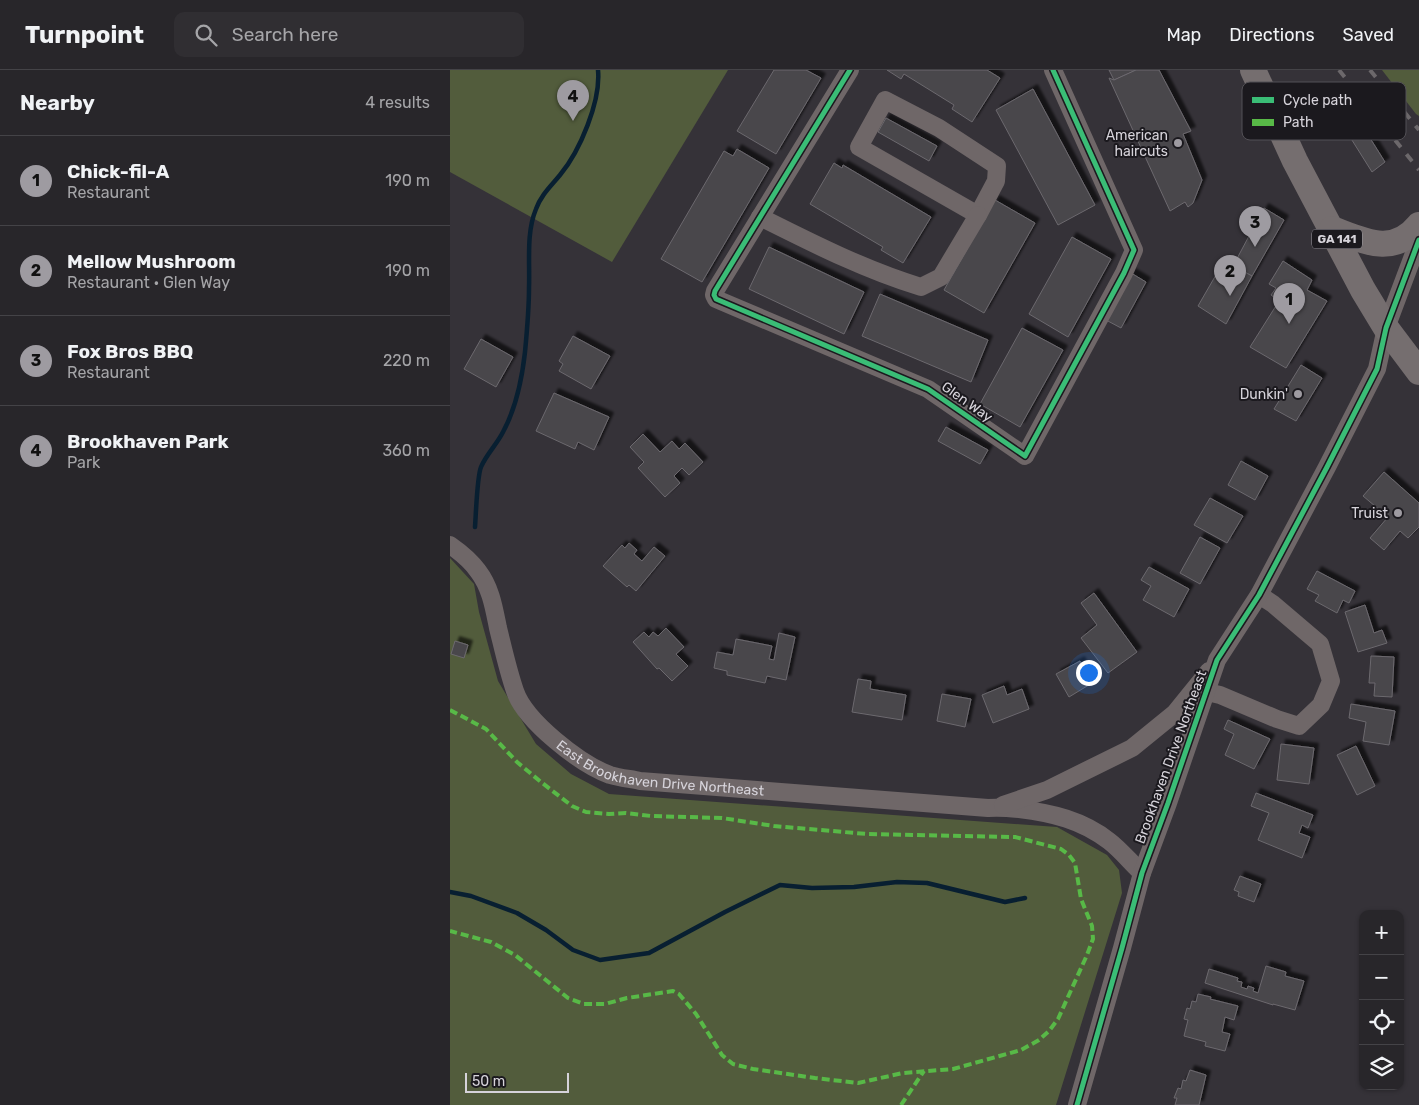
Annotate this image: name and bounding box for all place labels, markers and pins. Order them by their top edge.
pin: 4 [557,80,589,121]
place label: American haircuts [1106,127,1168,160]
marker: American haircuts [1172,137,1184,149]
pin: 3 [1239,206,1271,247]
pin: 2 [1214,255,1246,296]
pin: 1 [1273,283,1305,324]
place label: Dunkin' [1240,386,1288,403]
marker: Dunkin' [1292,388,1304,400]
place label: Truist [1351,505,1389,522]
marker: Truist [1392,507,1404,519]

